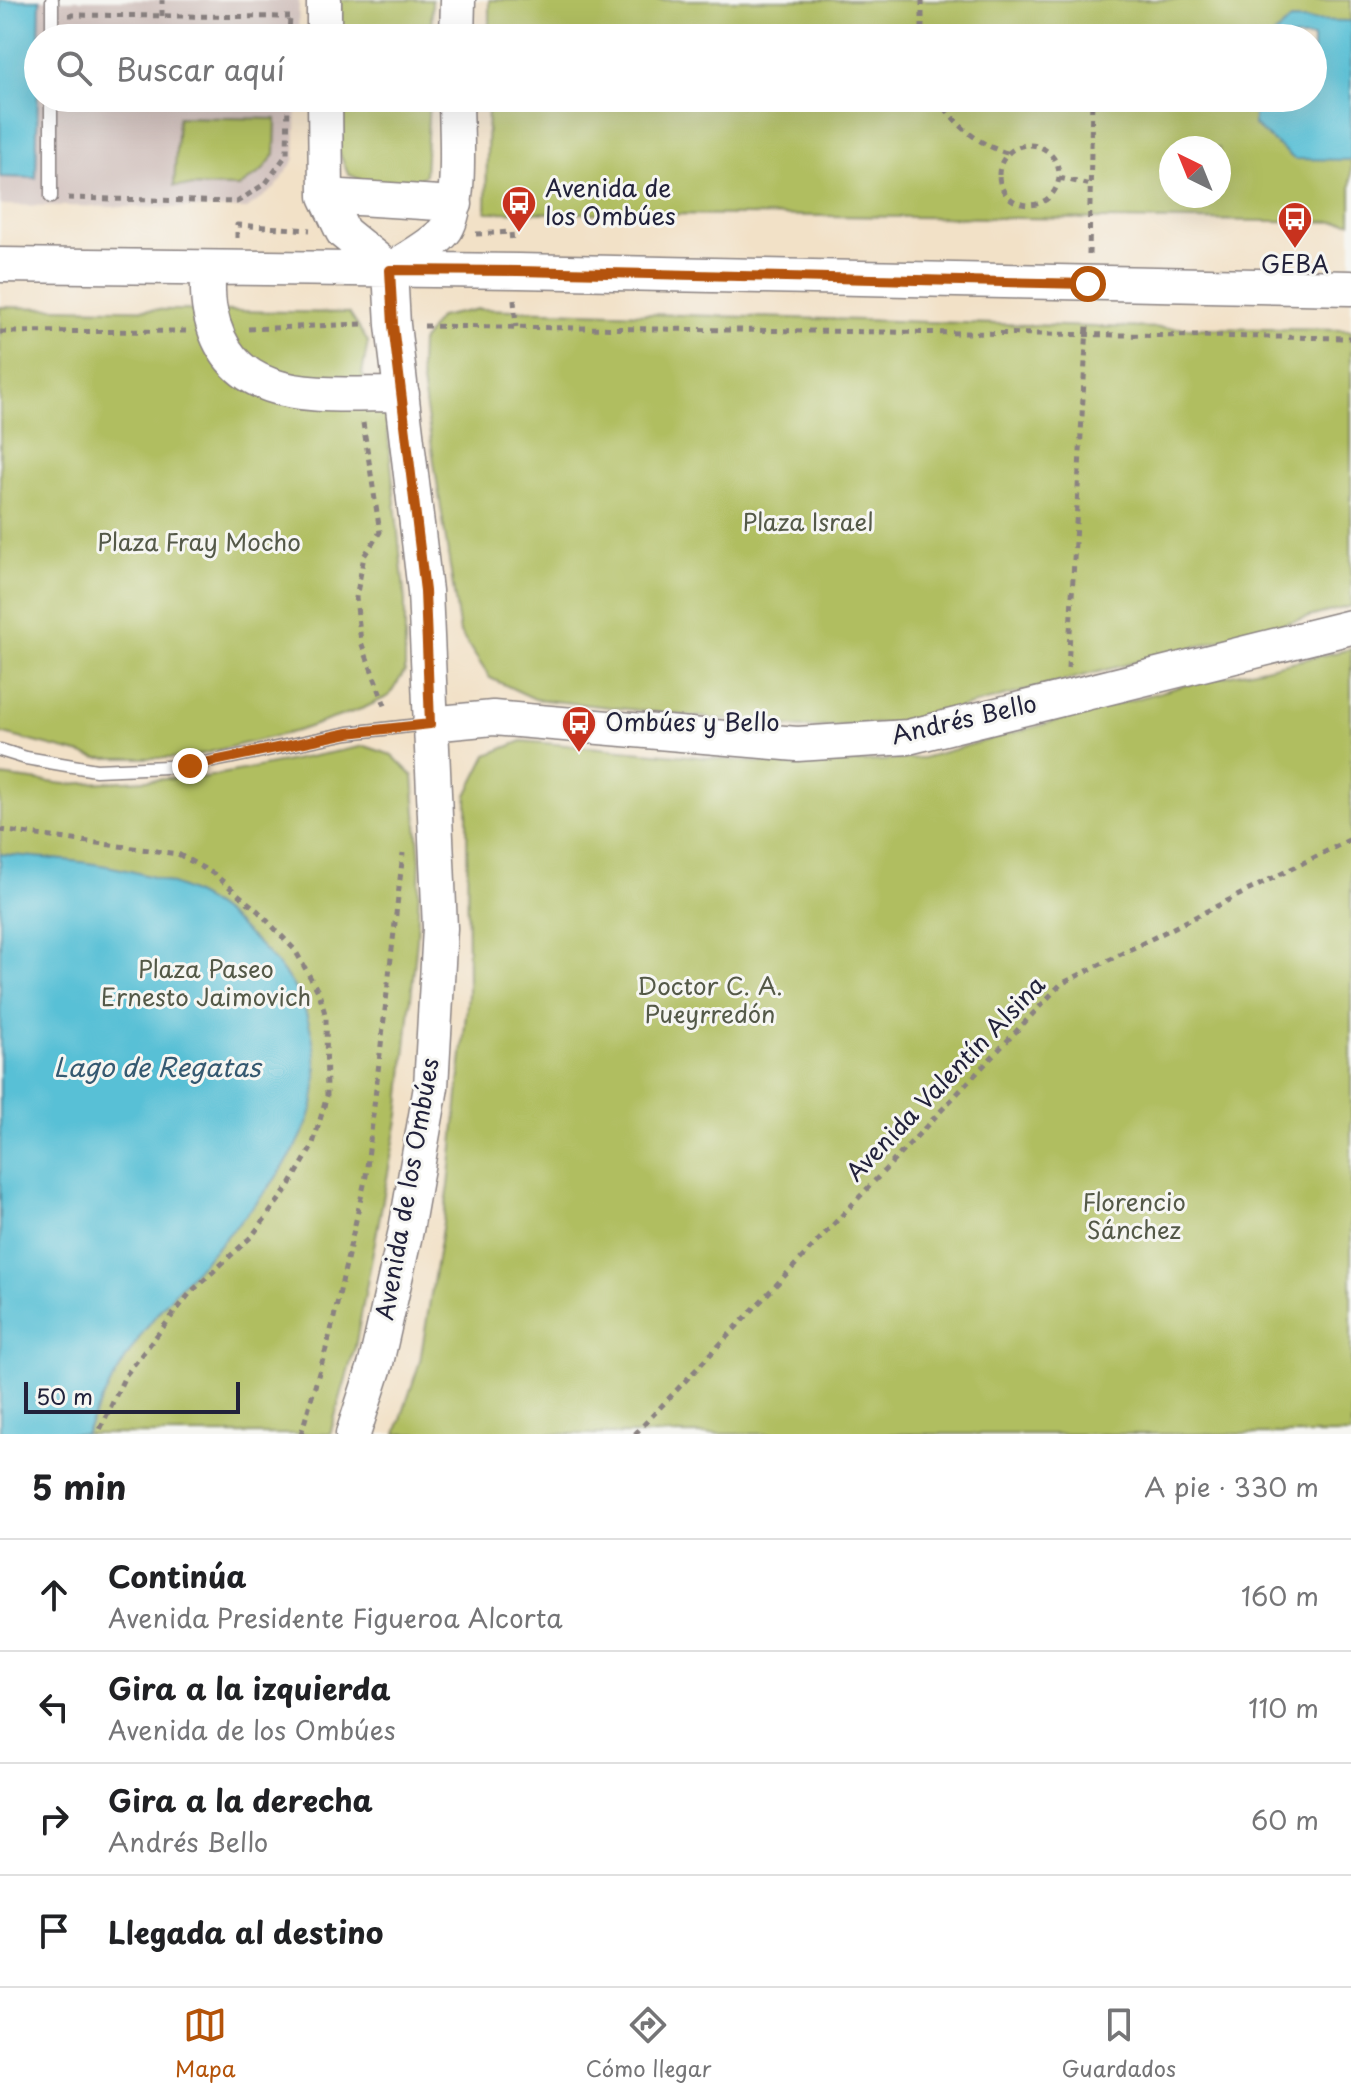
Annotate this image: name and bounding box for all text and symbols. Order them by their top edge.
search box [24,24,1327,112]
icon: search [52,46,96,90]
text: Buscar aquí [116,46,285,91]
north arrow [1159,136,1231,208]
place label: Avenida de los Ombúes [545,169,676,233]
bus stop icon: Avenida de los Ombúes [500,184,538,234]
bus stop icon: GEBA [1276,200,1314,250]
place label: GEBA [1261,245,1329,281]
route start [1070,266,1106,302]
park label: Plaza Israel [742,503,874,539]
park label: Plaza Fray Mocho [97,523,301,559]
street label: Andrés Bello [887,684,1040,752]
place label: Ombúes y Bello [605,703,780,739]
bus stop icon: Ombúes y Bello [560,704,598,754]
route end [172,748,208,784]
park label: Plaza Paseo Ernesto Jaimovich [101,950,311,1014]
park label: Doctor C. A. Pueyrredón [637,967,783,1031]
street label: Avenida Valentín Alsina [837,967,1053,1189]
water label: Lago de Regatas [54,1047,263,1086]
street label: Avenida de los Ombúes [365,1055,447,1323]
park label: Florencio Sánchez [1082,1183,1186,1247]
scale bar [24,1378,240,1414]
text: 50 m [36,1379,93,1412]
text: 5 min [32,1460,126,1512]
text: A pie · 330 m [1144,1467,1319,1506]
text: Continúa [108,1553,247,1598]
icon: ahead [32,1573,76,1617]
text: 160 m [1241,1576,1319,1615]
text: Avenida Presidente Figueroa Alcorta [108,1598,563,1637]
text: Gira a la izquierda [108,1665,391,1710]
icon: left [32,1685,76,1729]
text: 110 m [1248,1688,1319,1727]
text: Avenida de los Ombúes [108,1710,396,1749]
text: Gira a la derecha [108,1777,373,1822]
icon: right [32,1797,76,1841]
text: 60 m [1251,1800,1319,1839]
text: Andrés Bello [108,1822,268,1861]
icon: arrive [32,1909,76,1953]
text: Llegada al destino [108,1909,383,1954]
tab: Mapa [175,2003,236,2084]
tab: Cómo llegar [586,2003,711,2084]
tab: Guardados [1061,2003,1176,2084]

